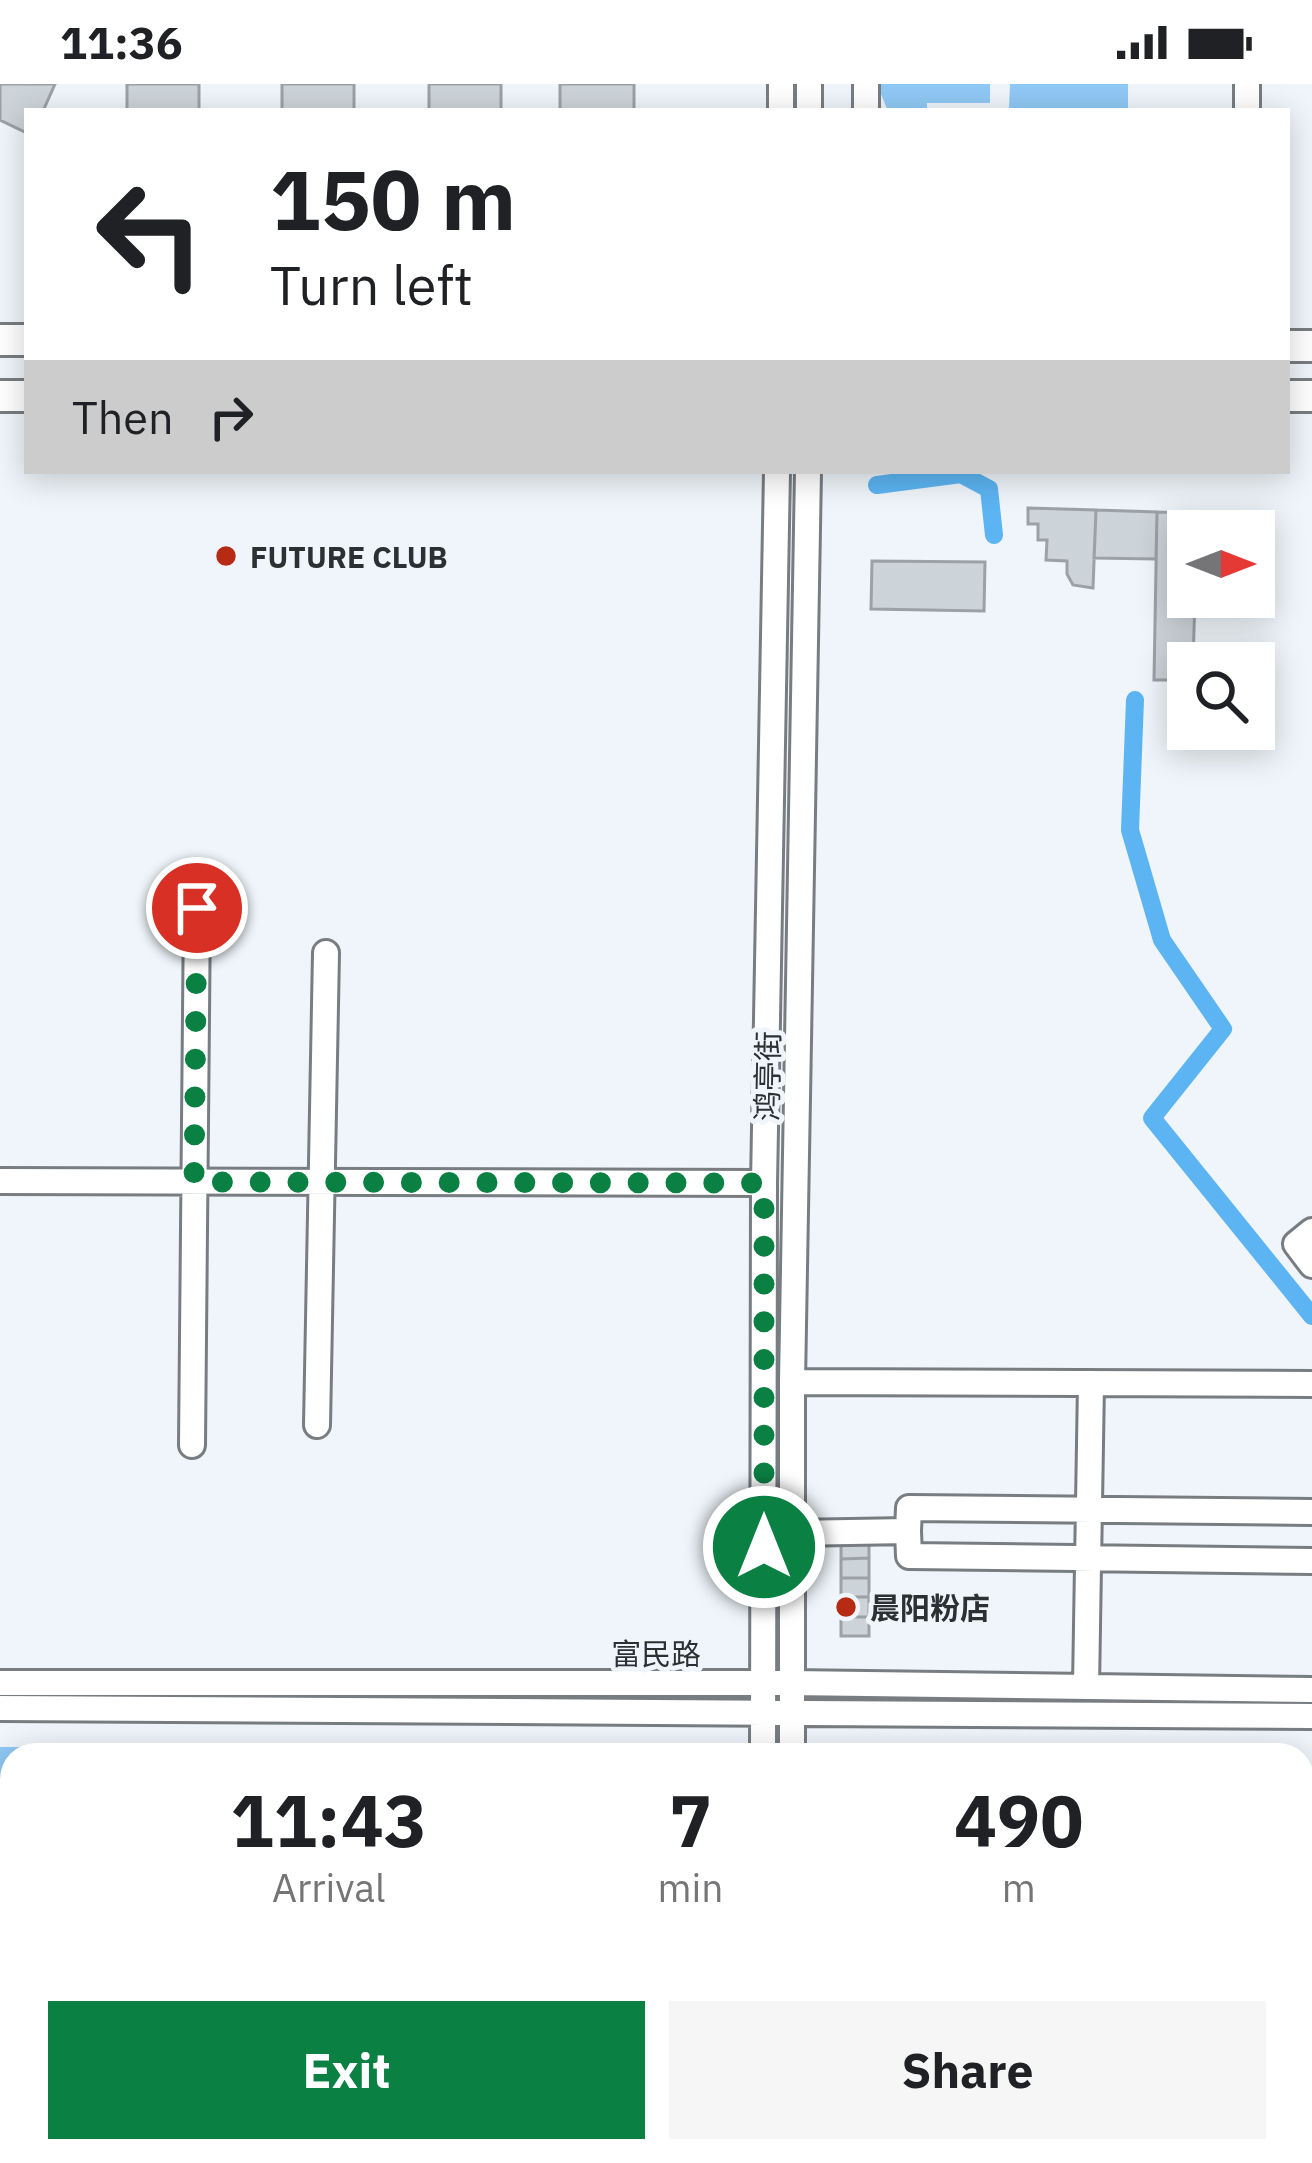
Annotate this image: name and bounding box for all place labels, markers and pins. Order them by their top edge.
place label: FUTURE CLUB [250,537,448,576]
marker: FUTURE CLUB [213,543,239,569]
pin [146,857,248,959]
place label: 晨阳粉店 [870,1588,990,1627]
marker: 晨阳粉店 [833,1594,859,1620]

